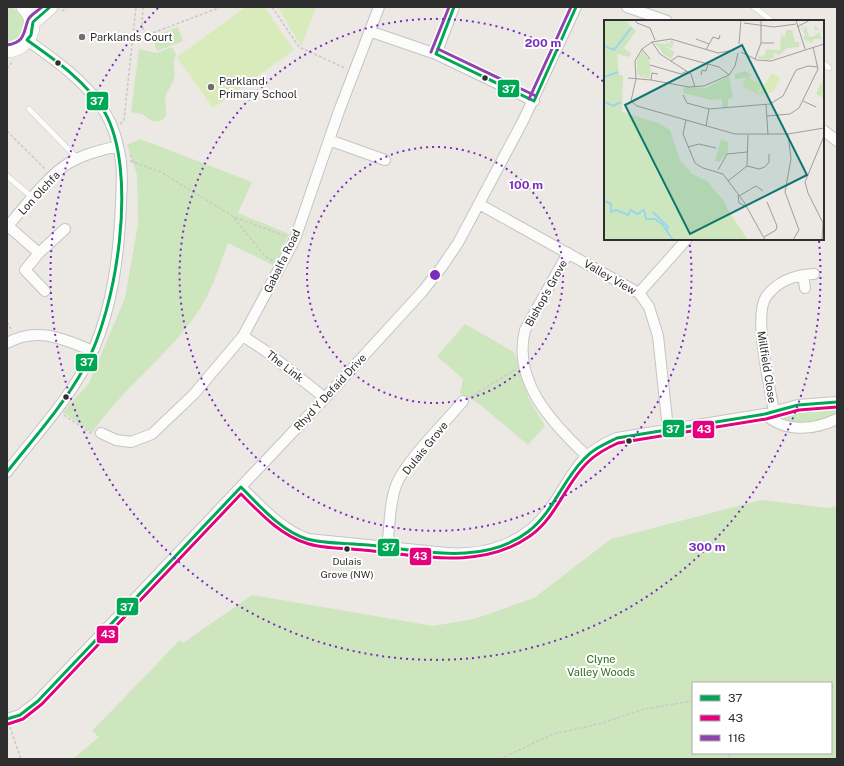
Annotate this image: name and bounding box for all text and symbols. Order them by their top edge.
inset map [604,20,824,240]
place label: Parklands Court [90,31,173,43]
marker: Parklands Court [77,32,87,42]
text: 200 m [525,36,561,50]
unlabelled marker [53,58,63,68]
unlabelled marker [480,73,490,83]
place label: Parkland Primary School [219,75,297,100]
line badge: 37 [497,79,520,98]
marker: Parkland Primary School [206,82,216,92]
text: 37 [502,83,516,95]
line badge: 37 [86,91,109,111]
text: 37 [90,95,104,107]
street label: Lon Olchfa [16,169,62,217]
text: 100 m [509,178,543,192]
street label: Gabalfa Road [261,227,303,295]
street label: Valley View [582,257,639,297]
street label: Bishop's Grove [523,258,569,328]
centre of rings [428,268,442,282]
street label: Millfield Close [755,330,779,404]
street label: The Link [264,348,306,384]
street label: Rhyd Y Defaid Drive [291,351,369,433]
line badge: 37 [75,353,98,372]
text: 37 [80,356,94,368]
unlabelled marker [61,392,71,402]
street label: Dulais Grove [400,419,450,477]
line badge: 37 [662,419,685,438]
line badge: 43 [692,420,715,439]
text: 37 [666,423,680,435]
text: 43 [697,423,711,435]
unlabelled marker [624,436,634,446]
line badge: 37 [377,538,400,557]
text: 300 m [689,540,726,554]
text: 37 [382,541,396,553]
marker: Dulais Grove (NW) [342,544,352,554]
line badge: 43 [409,547,432,566]
text: 43 [413,550,427,562]
place label: Dulais Grove (NW) [320,555,374,580]
line badge: 37 [116,597,139,616]
text: 37 [120,601,134,613]
line badge: 43 [96,625,119,644]
text: 43 [101,628,115,640]
park label: Clyne Valley Woods [567,653,636,678]
legend [692,682,832,754]
text: 37 [728,691,743,705]
text: 43 [728,711,743,725]
text: 116 [728,731,745,745]

